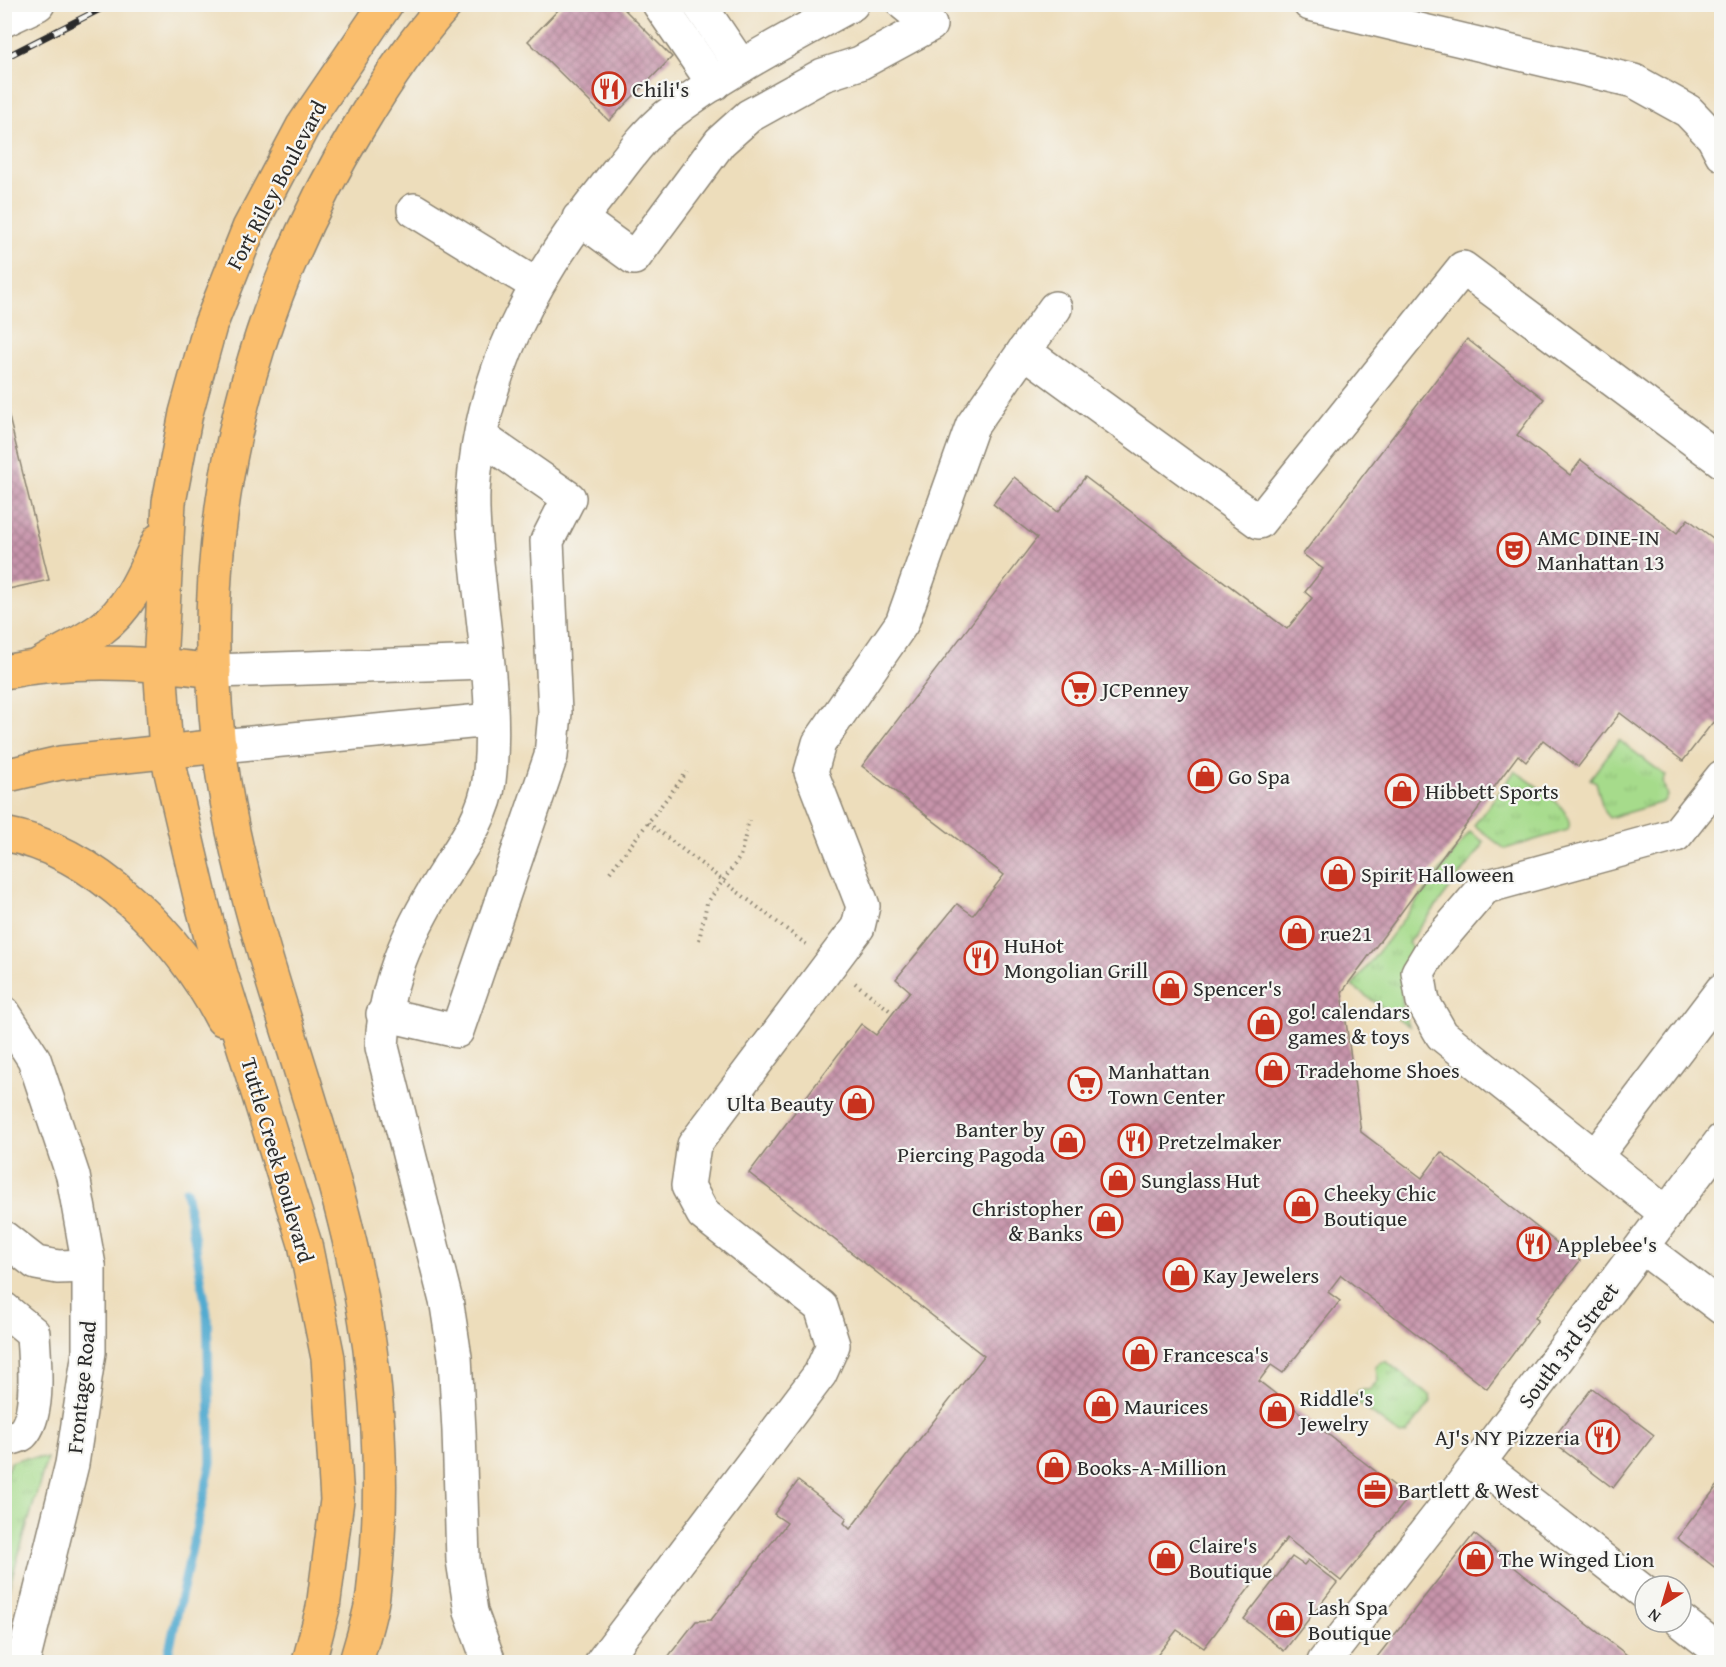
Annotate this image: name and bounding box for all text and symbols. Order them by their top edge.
restaurant icon: Chili's [591,71,627,107]
place label: Chili's [632,73,689,105]
street label: Fort Riley Boulevard [218,94,334,275]
place label: AMC DINE-IN Manhattan 13 [1537,521,1665,578]
theatre icon: AMC DINE-IN Manhattan 13 [1496,532,1532,568]
supermarket icon: JCPenney [1061,671,1097,707]
place label: JCPenney [1099,673,1189,705]
shop icon: Go Spa [1187,758,1223,794]
place label: Go Spa [1228,760,1291,792]
shop icon: Hibbett Sports [1384,773,1420,809]
place label: Hibbett Sports [1425,775,1559,807]
shop icon: Spirit Halloween [1320,856,1356,892]
place label: Spirit Halloween [1361,858,1515,890]
shop icon: rue21 [1279,915,1315,951]
place label: rue21 [1320,917,1372,949]
place label: HuHot Mongolian Grill [1004,929,1148,986]
restaurant icon: HuHot Mongolian Grill [963,940,999,976]
shop icon: Spencer's [1152,970,1188,1006]
place label: Spencer's [1193,972,1282,1004]
place label: go! calendars games & toys [1288,995,1410,1052]
shop icon: go! calendars games & toys [1247,1006,1283,1042]
shop icon: Tradehome Shoes [1255,1052,1291,1088]
street label: Tuttle Creek Boulevard [233,1054,323,1267]
place label: Tradehome Shoes [1296,1054,1460,1086]
place label: Manhattan Town Center [1108,1055,1225,1112]
supermarket icon: Manhattan Town Center [1067,1066,1103,1102]
shop icon: Ulta Beauty [839,1085,875,1121]
place label: Ulta Beauty [727,1087,834,1119]
place label: Banter by Piercing Pagoda [897,1113,1046,1170]
restaurant icon: Pretzelmaker [1117,1123,1153,1159]
shop icon: Banter by Piercing Pagoda [1050,1124,1086,1160]
place label: Pretzelmaker [1158,1125,1281,1157]
shop icon: Sunglass Hut [1100,1162,1136,1198]
place label: Sunglass Hut [1141,1164,1260,1196]
place label: Cheeky Chic Boutique [1324,1177,1436,1234]
shop icon: Cheeky Chic Boutique [1283,1188,1319,1224]
place label: Christopher & Banks [972,1192,1083,1249]
shop icon: Christopher & Banks [1088,1203,1124,1239]
restaurant icon: Applebee's [1516,1226,1552,1262]
place label: Applebee's [1557,1228,1657,1260]
shop icon: Kay Jewelers [1162,1257,1198,1293]
place label: Kay Jewelers [1203,1259,1319,1291]
street label: South 3rd Street [1510,1275,1626,1415]
street label: Frontage Road [58,1319,104,1455]
shop icon: Francesca's [1122,1336,1158,1372]
place label: Francesca's [1163,1338,1269,1370]
place label: Riddle's Jewelry [1297,1382,1373,1439]
shop icon: Maurices [1083,1388,1119,1424]
place label: Maurices [1124,1390,1208,1422]
shop icon: Riddle's Jewelry [1259,1393,1295,1429]
restaurant icon: AJ's NY Pizzeria [1585,1419,1621,1455]
place label: AJ's NY Pizzeria [1435,1421,1581,1453]
shop icon: Books-A-Million [1036,1449,1072,1485]
place label: Books-A-Million [1077,1451,1227,1483]
office icon: Bartlett & West [1357,1472,1393,1508]
place label: Bartlett & West [1398,1474,1539,1506]
place label: Claire's Boutique [1189,1529,1272,1586]
shop icon: Claire's Boutique [1148,1540,1184,1576]
shop icon: The Winged Lion [1458,1541,1494,1577]
place label: The Winged Lion [1499,1543,1655,1575]
north arrow [1633,1574,1693,1634]
place label: Lash Spa Boutique [1308,1591,1391,1648]
shop icon: Lash Spa Boutique [1267,1602,1303,1638]
text: N [1642,1603,1665,1629]

